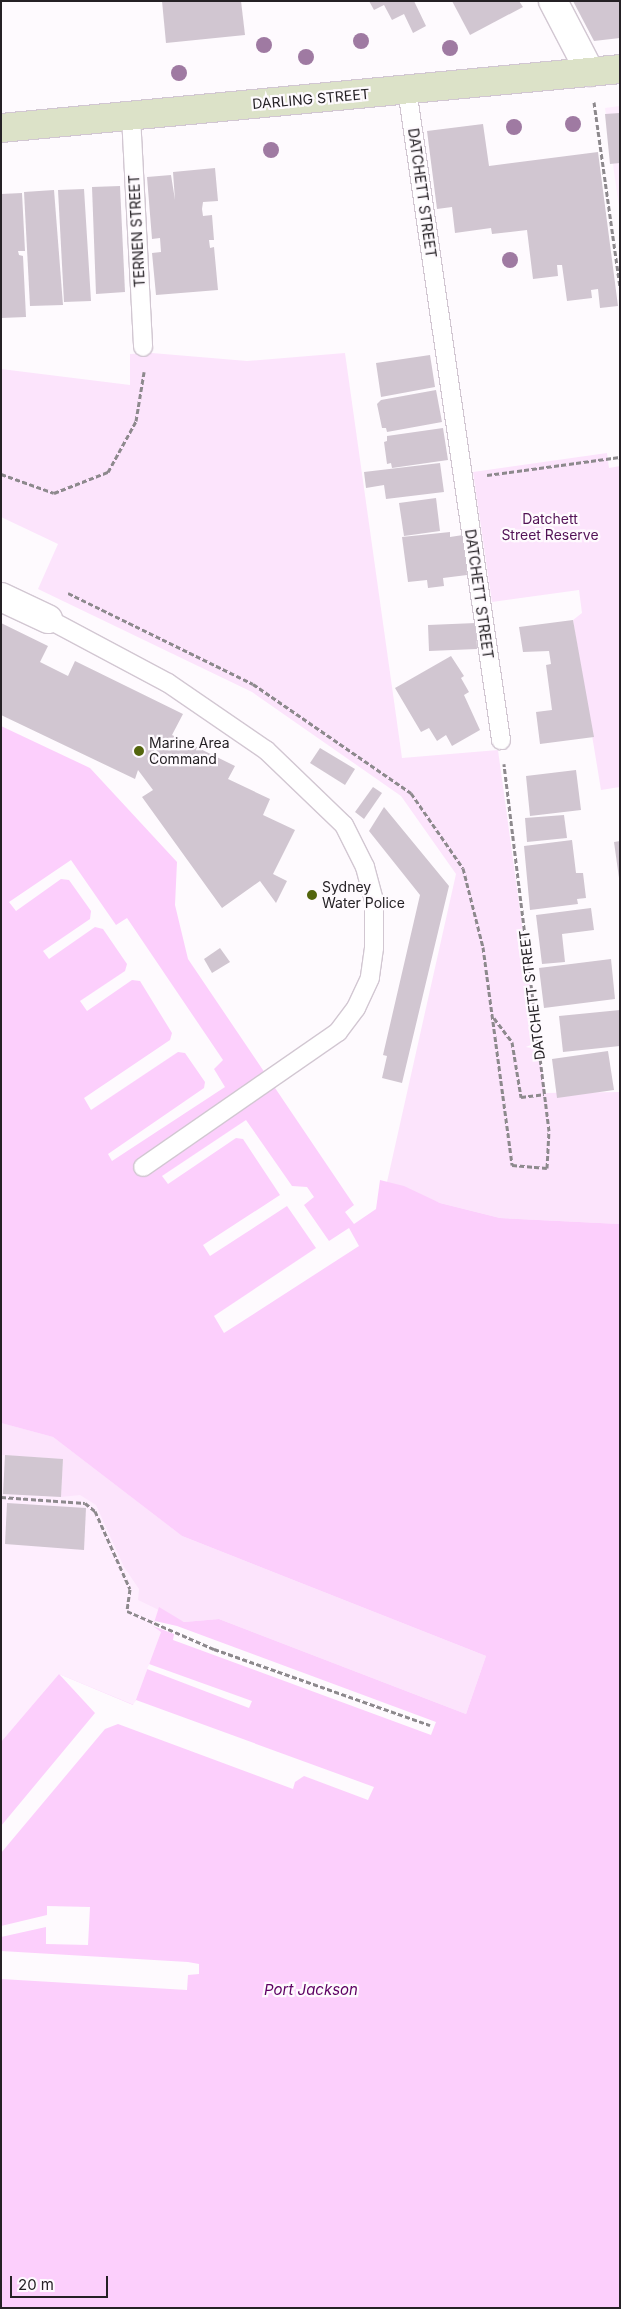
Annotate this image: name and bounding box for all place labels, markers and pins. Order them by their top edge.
place label: Marine Area Command [149,735,230,768]
marker: Marine Area Command [133,745,145,757]
place label: Sydney Water Police [322,879,405,912]
marker: Sydney Water Police [306,889,318,901]

